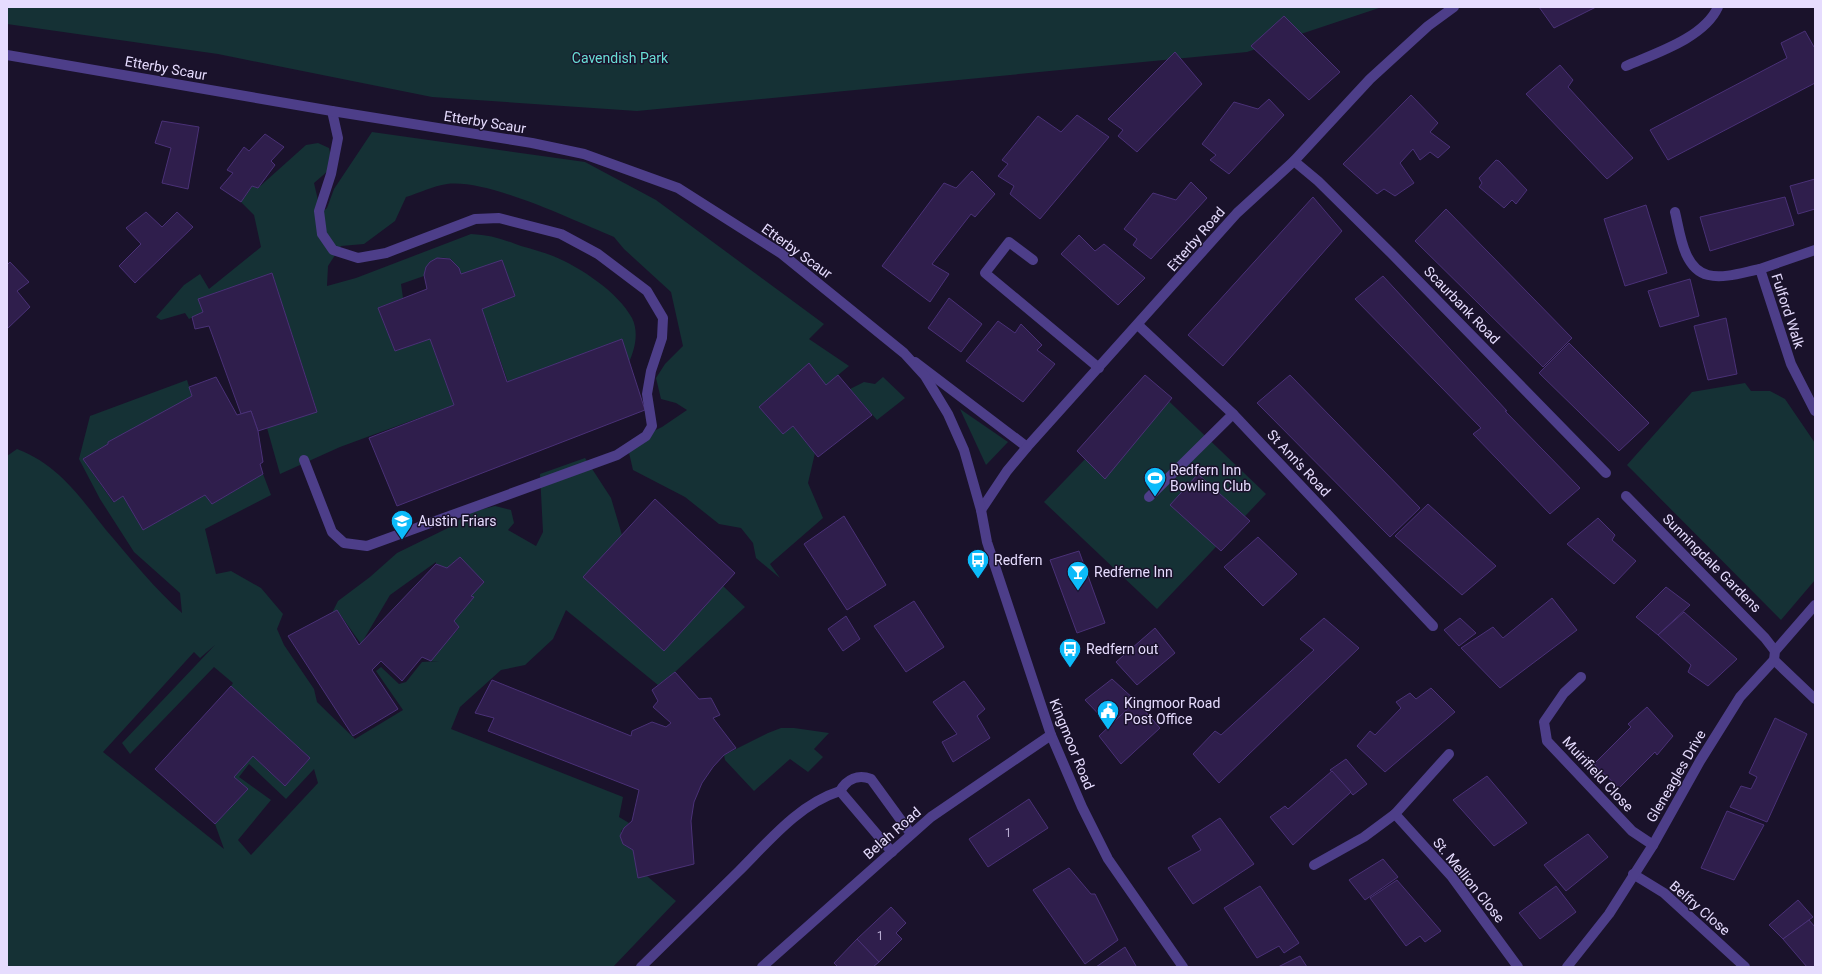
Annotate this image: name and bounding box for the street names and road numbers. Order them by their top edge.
street label: Etterby Scaur [124,53,208,83]
street label: Etterby Scaur [443,108,527,136]
street label: Etterby Road [1164,204,1228,274]
street label: Etterby Scaur [759,220,835,282]
street label: Scaurbank Road [1421,263,1503,347]
street label: Fulford Walk [1768,272,1808,351]
street label: St Ann's Road [1264,426,1334,500]
street label: Sunningdale Gardens [1660,511,1764,615]
street label: Kingmoor Road [1047,696,1097,792]
street label: Gleneagles Drive [1643,727,1709,825]
street label: Muirifield Close [1559,733,1637,815]
street label: Belah Road [860,804,924,862]
street label: St. Mellion Close [1430,834,1508,926]
street label: Belfry Close [1667,878,1733,938]

